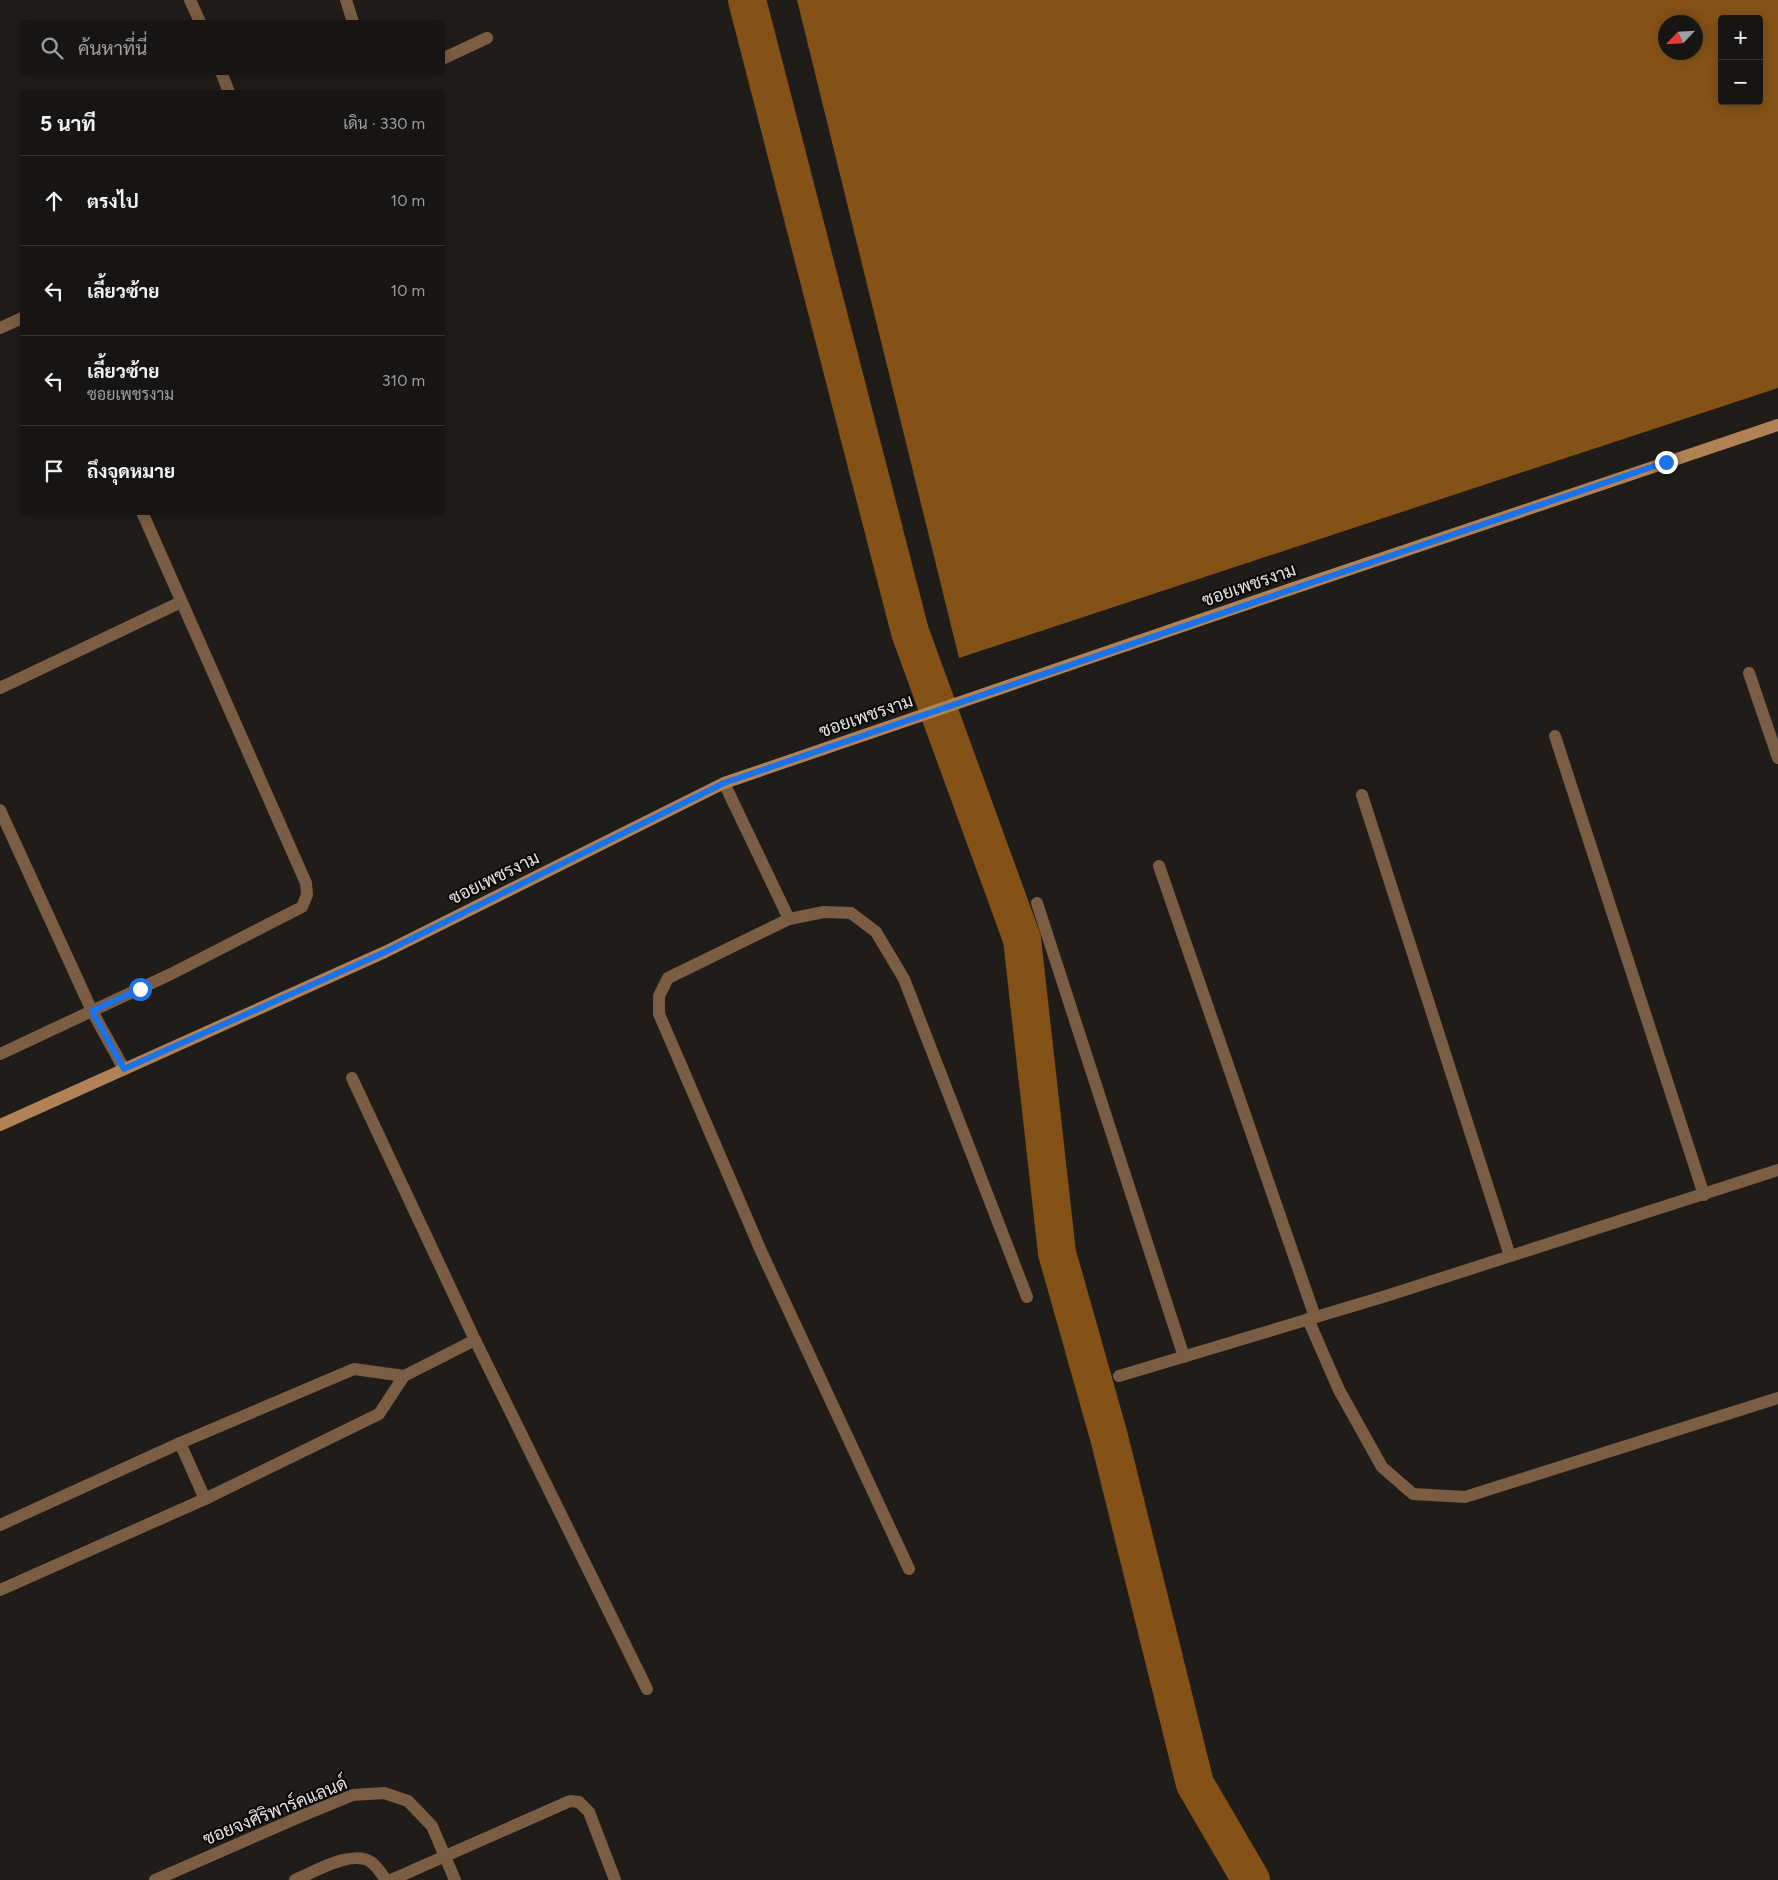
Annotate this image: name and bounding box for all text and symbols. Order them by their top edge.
north arrow [1658,15,1703,60]
map controls [1718,15,1763,105]
button: + [1718,15,1763,60]
search box [20,20,445,75]
icon: search [38,34,66,62]
text: ค้นหาที่นี่ [78,37,147,60]
button: − [1718,60,1763,105]
text: 5 นาที [40,111,96,136]
text: เดิน · 330 m [343,114,425,133]
icon: ahead [40,187,68,215]
text: ตรงไป [87,190,139,213]
text: 10 m [391,191,425,210]
icon: left [40,277,68,305]
text: เลี้ยวซ้าย [87,280,159,303]
text: 10 m [391,281,425,300]
text: เลี้ยวซ้าย [87,360,159,383]
icon: left [40,367,68,395]
text: 310 m [382,371,425,390]
text: ซอยเพชรงาม [87,385,174,404]
route end [1655,451,1678,474]
icon: arrive [40,457,68,485]
text: ถึงจุดหมาย [87,460,175,483]
street label: ซอยเพชรงาม [1199,559,1299,611]
street label: ซอยเพชรงาม [816,690,916,742]
street label: ซอยเพชรงาม [445,847,543,909]
route start [129,978,152,1001]
street label: ซอยจงศิริพาร์คแลนด์ [199,1770,350,1850]

